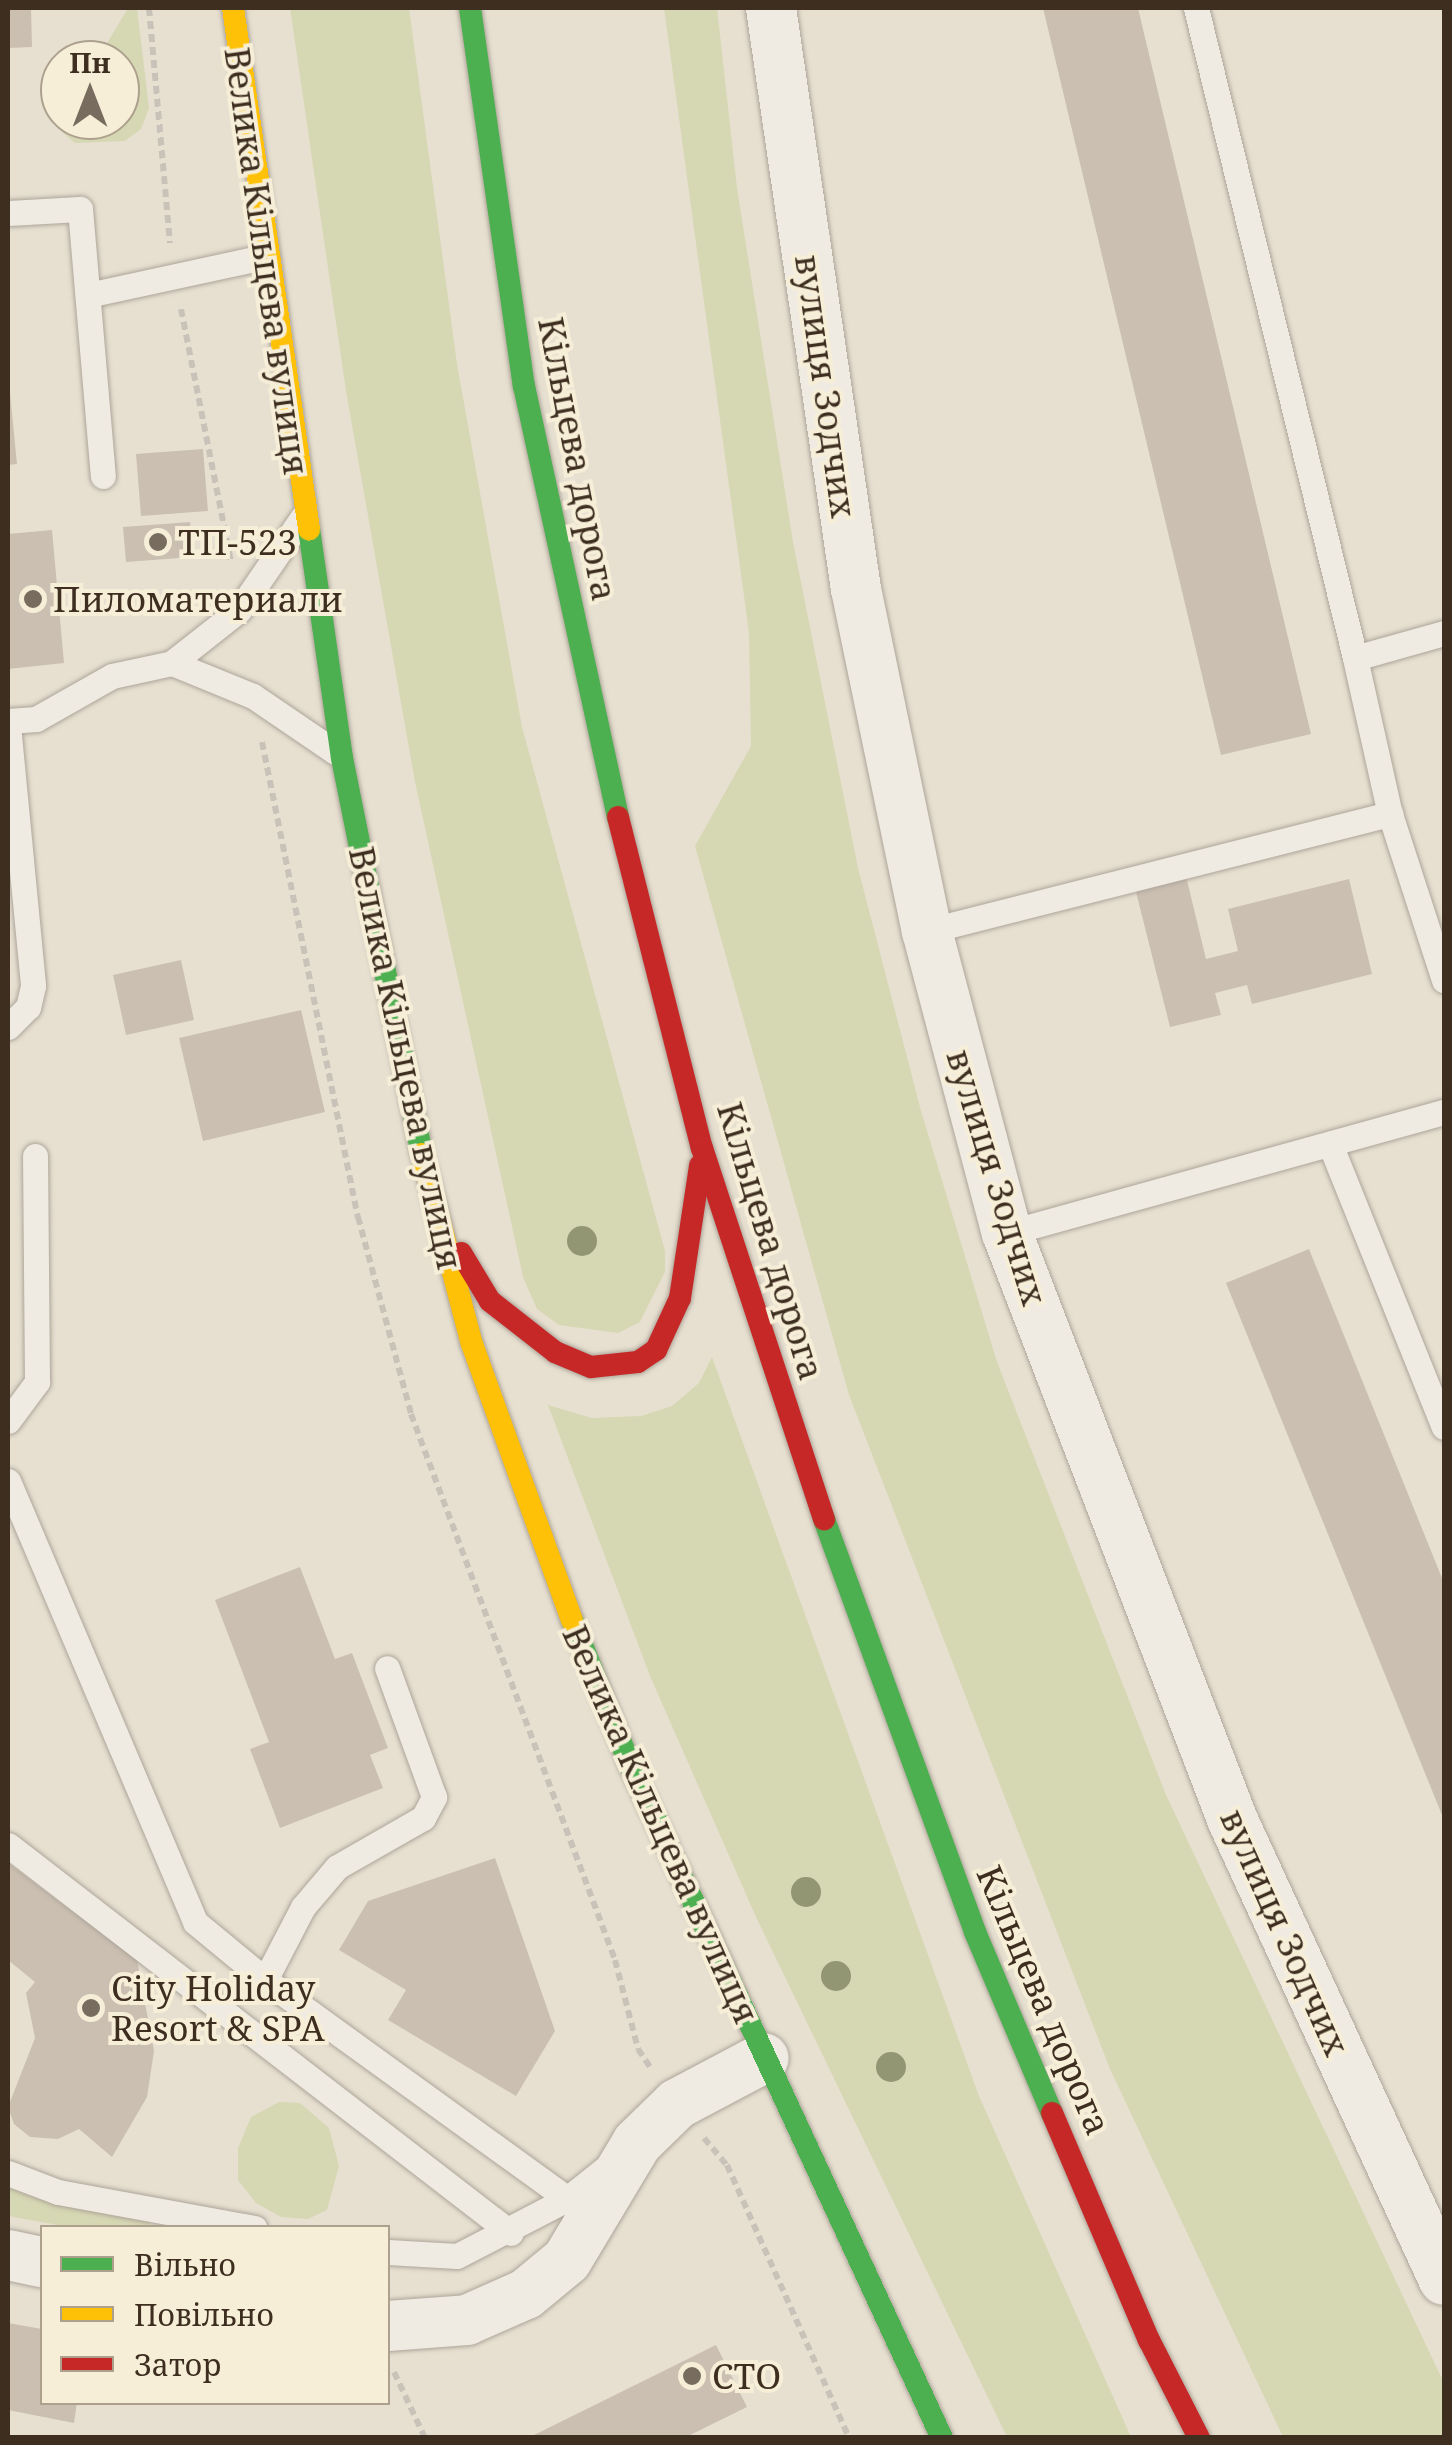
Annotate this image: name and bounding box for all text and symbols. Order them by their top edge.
north arrow [40,40,140,140]
text: Пн [69,43,111,81]
street label: Велика Кільцева вулиця [216,45,318,477]
street label: вулиця Зодчих [787,252,865,520]
street label: Кільцева дорога [530,314,626,604]
place label: ТП-523 [178,521,297,563]
marker: ТП-523 [147,531,169,553]
place label: Пиломатериали [53,578,343,620]
marker: Пиломатериали [22,588,44,610]
street label: Велика Кільцева вулиця [341,843,471,1273]
street label: вулиця Зодчих [938,1044,1056,1310]
street label: Кільцева дорога [709,1097,833,1385]
street label: Велика Кільцева вулиця [554,1619,768,2029]
street label: вулиця Зодчих [1212,1802,1358,2062]
street label: Кільцева дорога [968,1859,1120,2141]
place label: City Holiday Resort & SPA [111,1967,325,2049]
marker: City Holiday Resort & SPA [80,1997,102,2019]
legend [40,2225,390,2405]
text: Вільно [134,2244,236,2285]
text: Повільно [134,2294,274,2335]
text: Затор [134,2344,221,2385]
place label: СТО [712,2355,781,2397]
marker: СТО [681,2365,703,2387]

